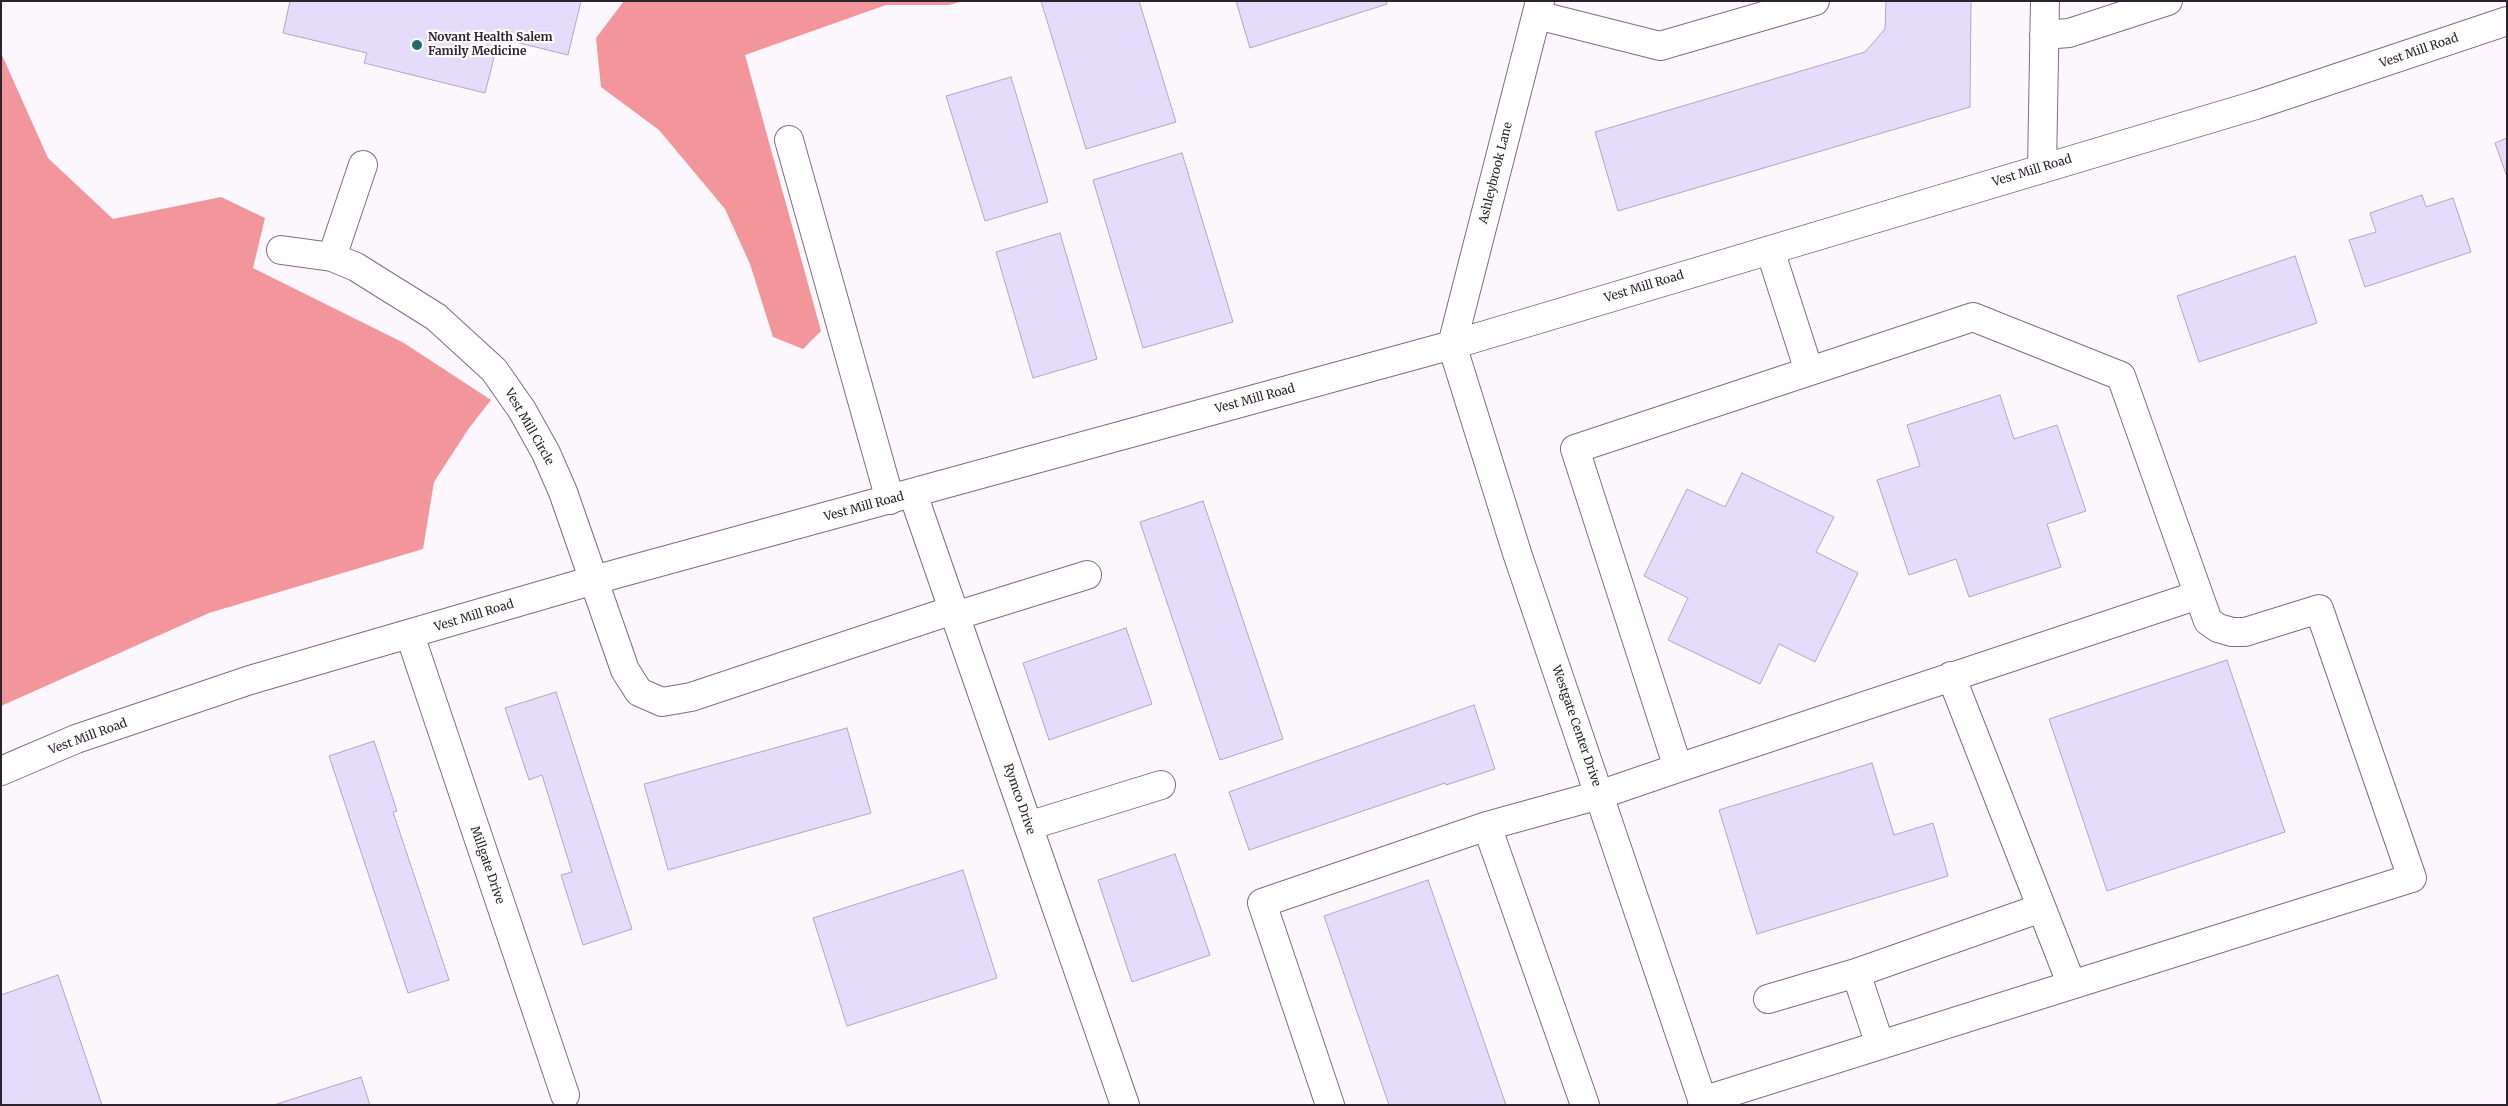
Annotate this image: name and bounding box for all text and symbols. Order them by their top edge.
place label: Novant Health Salem Family Medicine [428,31,553,59]
street label: Vest Mill Road [2378,31,2460,71]
marker: Novant Health Salem Family Medicine [410,38,424,52]
street label: Ashleybrook Lane [1476,121,1516,225]
street label: Vest Mill Road [1991,152,2073,190]
street label: Vest Mill Road [1603,268,1685,306]
street label: Vest Mill Road [1213,381,1297,417]
street label: Vest Mill Circle [501,386,557,468]
street label: Vest Mill Road [822,489,906,525]
street label: Vest Mill Road [433,597,515,635]
street label: Westgate Center Drive [1549,664,1603,788]
street label: Vest Mill Road [47,716,129,758]
street label: Rymco Drive [1000,762,1038,836]
street label: Millgate Drive [467,824,507,906]

